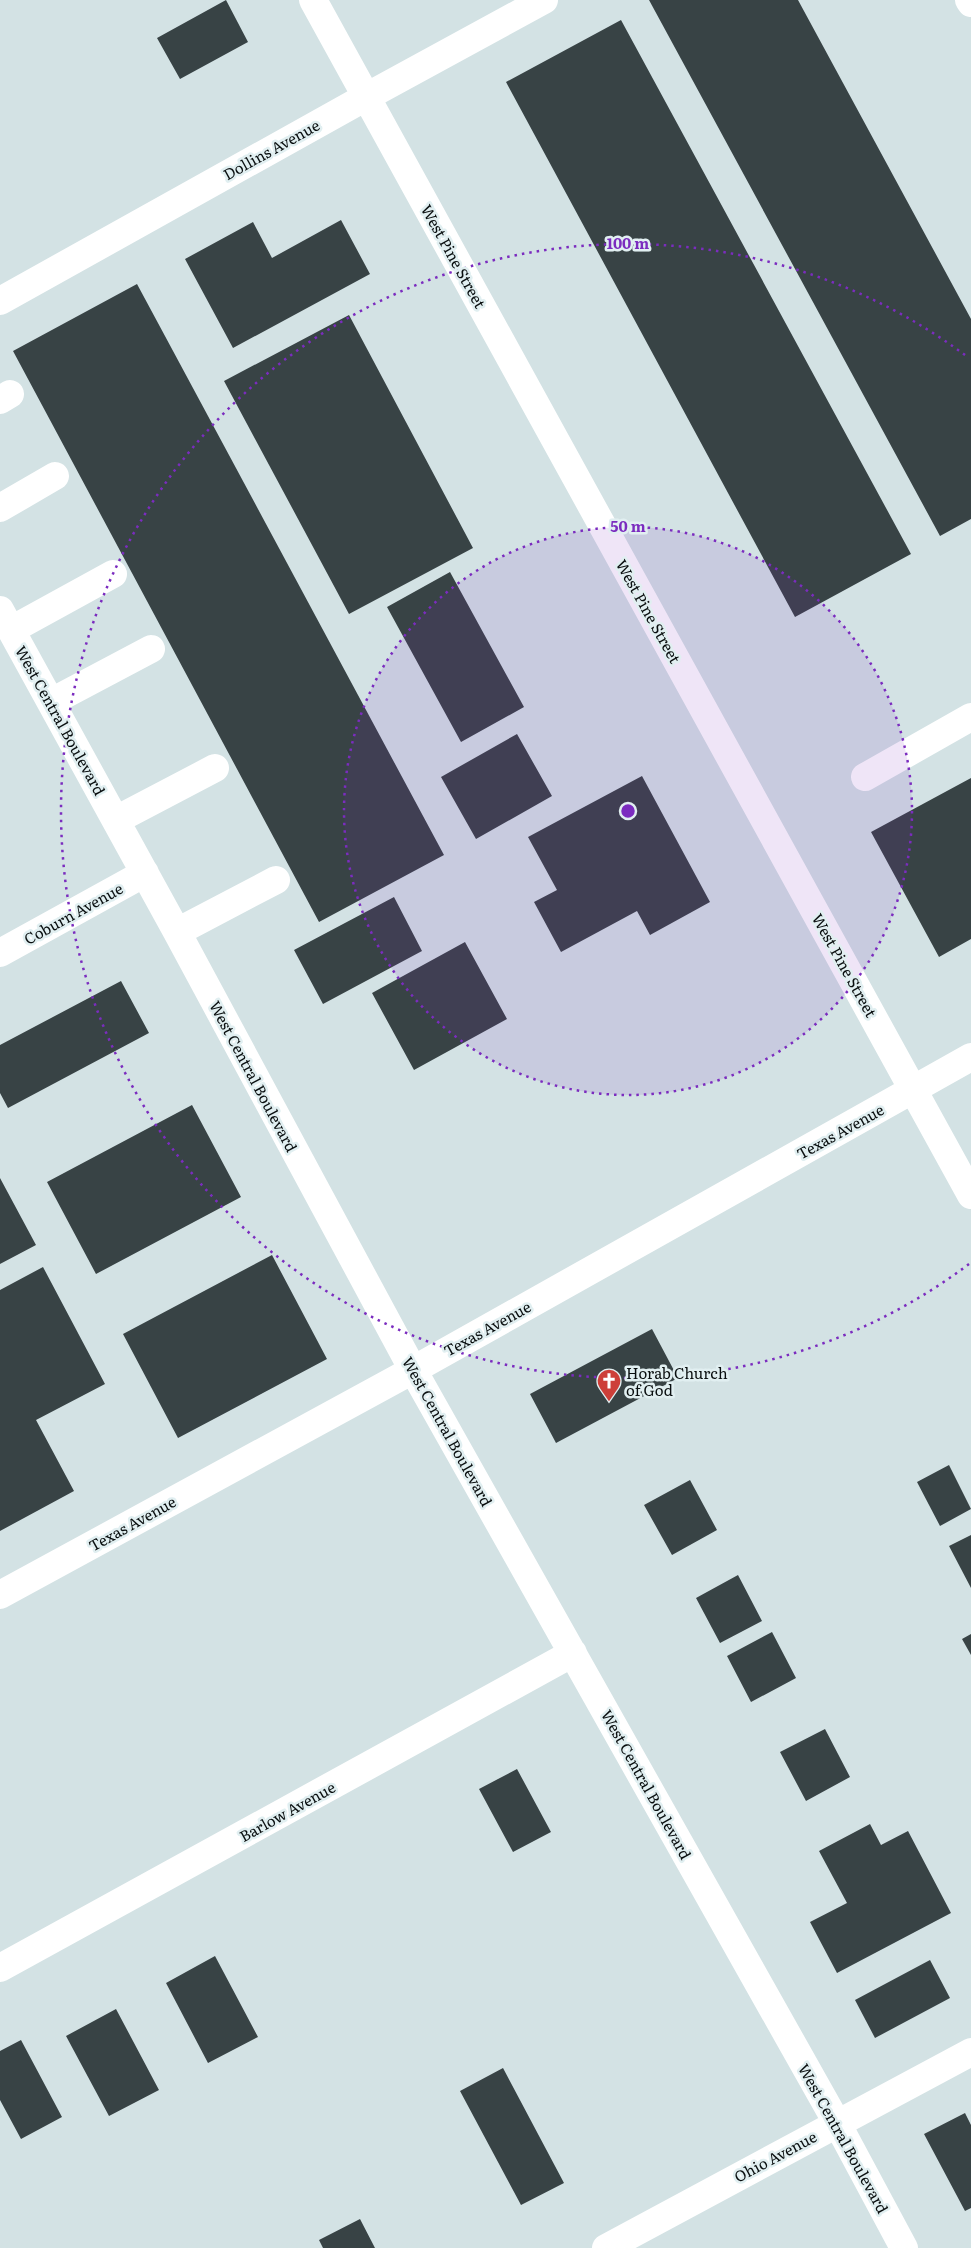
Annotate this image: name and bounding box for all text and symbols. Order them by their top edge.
street label: Dollins Avenue [218,113,324,185]
street label: West Pine Street [416,200,492,312]
text: 100 m [607,231,649,254]
text: 50 m [610,514,646,537]
street label: West Pine Street [611,555,687,667]
street label: West Central Boulevard [10,641,112,799]
centre of rings [619,802,637,820]
street label: Coburn Avenue [19,876,127,950]
street label: West Pine Street [807,909,883,1021]
street label: West Central Boulevard [204,996,304,1156]
street label: Texas Avenue [792,1097,888,1164]
street label: Texas Avenue [439,1294,535,1361]
street label: West Central Boulevard [397,1352,499,1510]
place label: Horab Church of God [626,1361,728,1401]
church icon: Horab Church of God [596,1368,622,1402]
street label: Texas Avenue [84,1489,180,1556]
street label: West Central Boulevard [596,1705,698,1863]
street label: Barlow Avenue [235,1775,339,1847]
street label: West Central Boulevard [793,2059,895,2217]
street label: Ohio Avenue [730,2124,821,2187]

